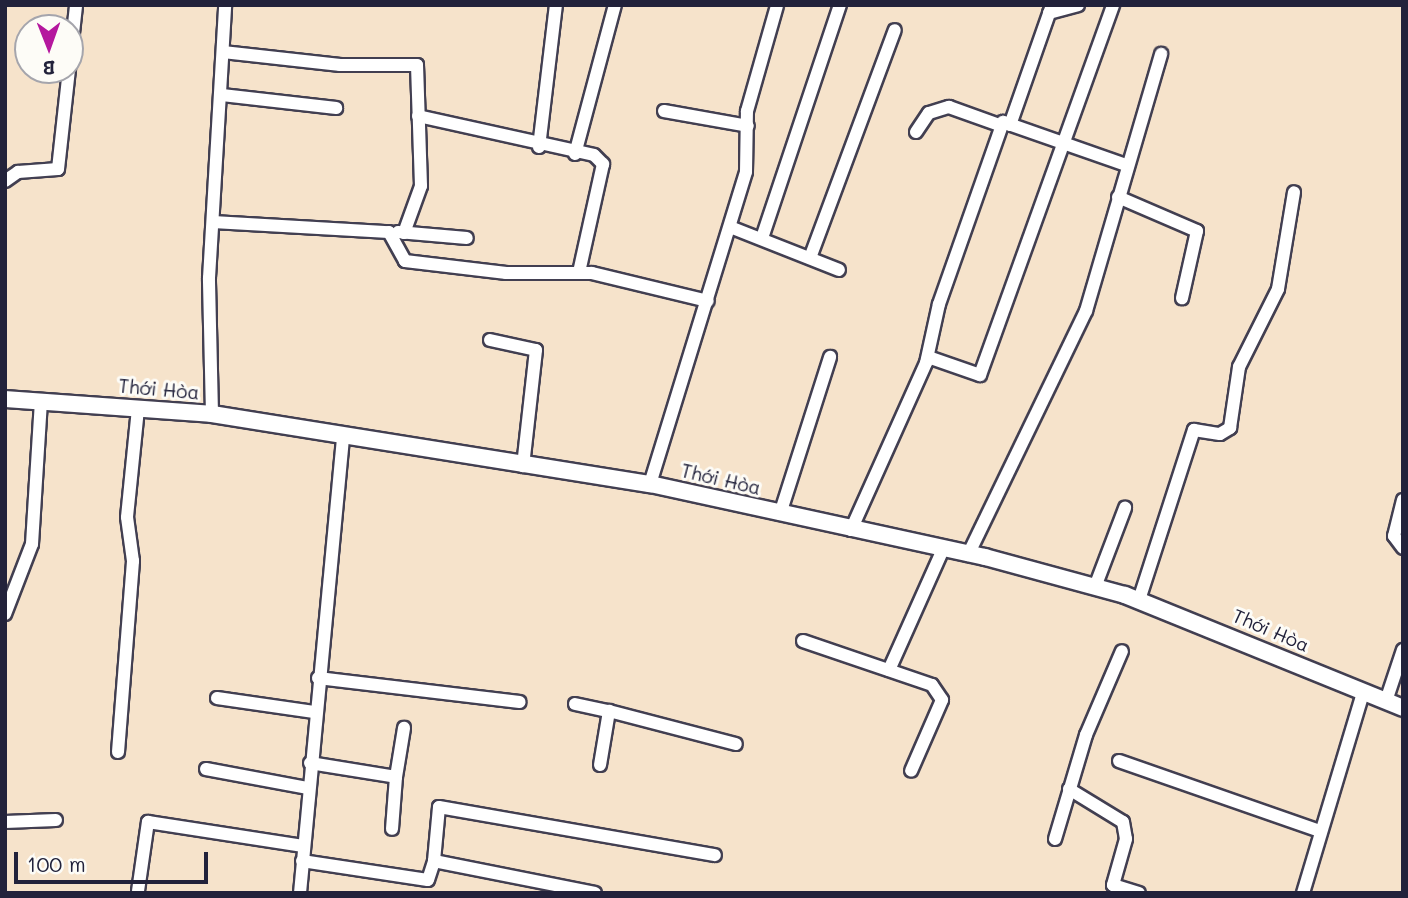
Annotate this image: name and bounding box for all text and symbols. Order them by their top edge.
north arrow [14,14,84,84]
text: B [43,56,56,81]
street label: Thới Hòa [118,374,200,404]
street label: Thới Hòa [679,459,763,499]
street label: Thới Hòa [1229,604,1313,656]
scale bar [18,838,212,882]
text: 100 m [27,850,86,877]

